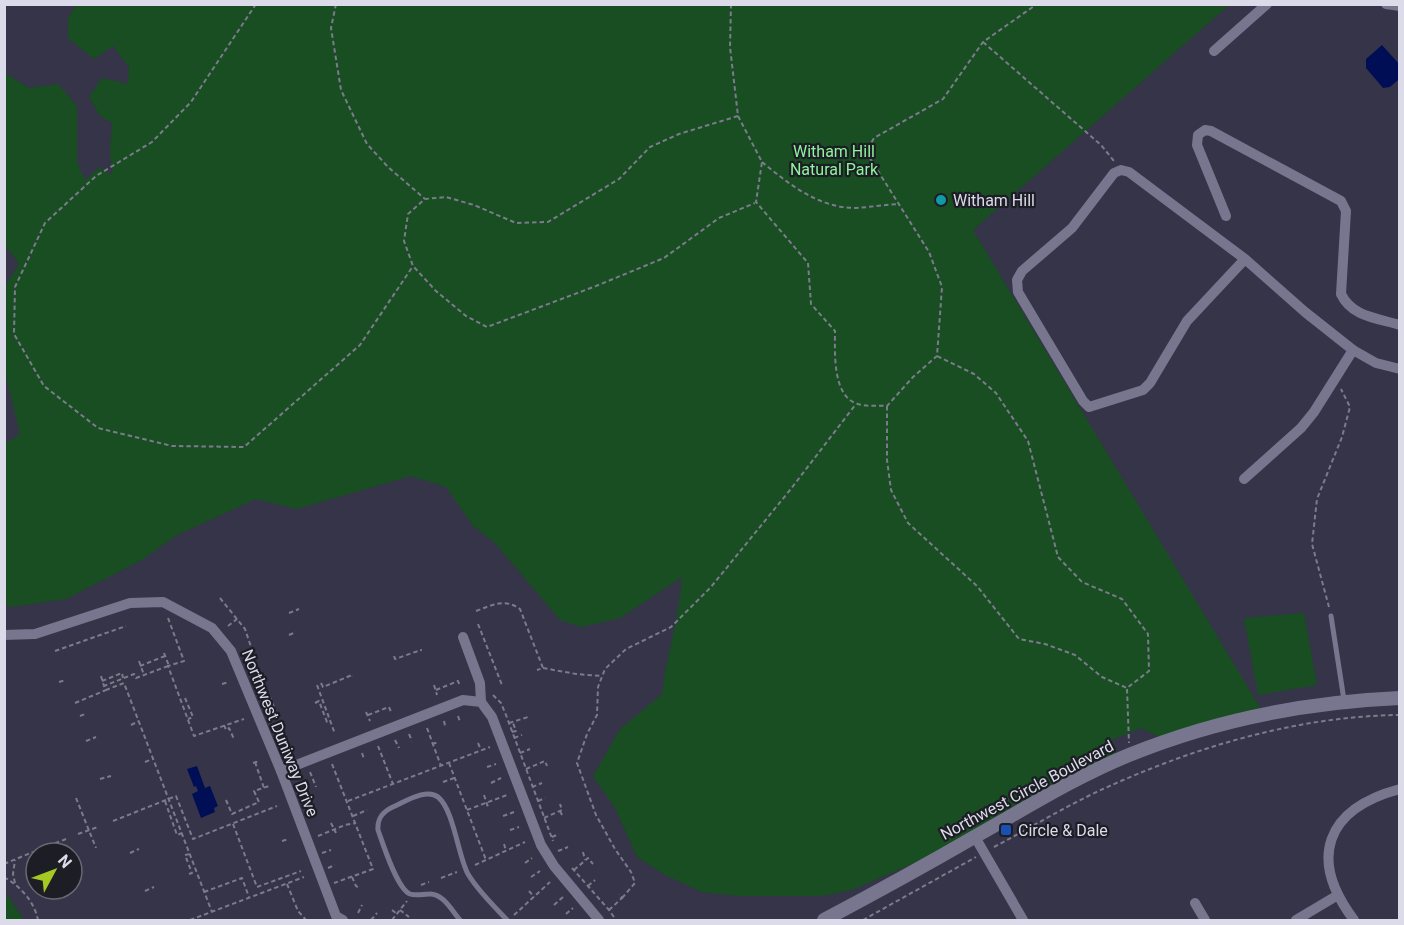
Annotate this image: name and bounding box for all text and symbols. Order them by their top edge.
park label: Witham Hill Natural Park [790,142,879,179]
place label: Witham Hill [953,191,1035,210]
marker: Witham Hill [934,193,948,207]
street label: Northwest Duniway Drive [238,647,322,819]
street label: Northwest Circle Boulevard [937,736,1117,844]
place label: Circle & Dale [1018,821,1108,840]
marker: Circle & Dale [999,823,1013,837]
north arrow [24,841,84,901]
text: N [54,851,76,872]

